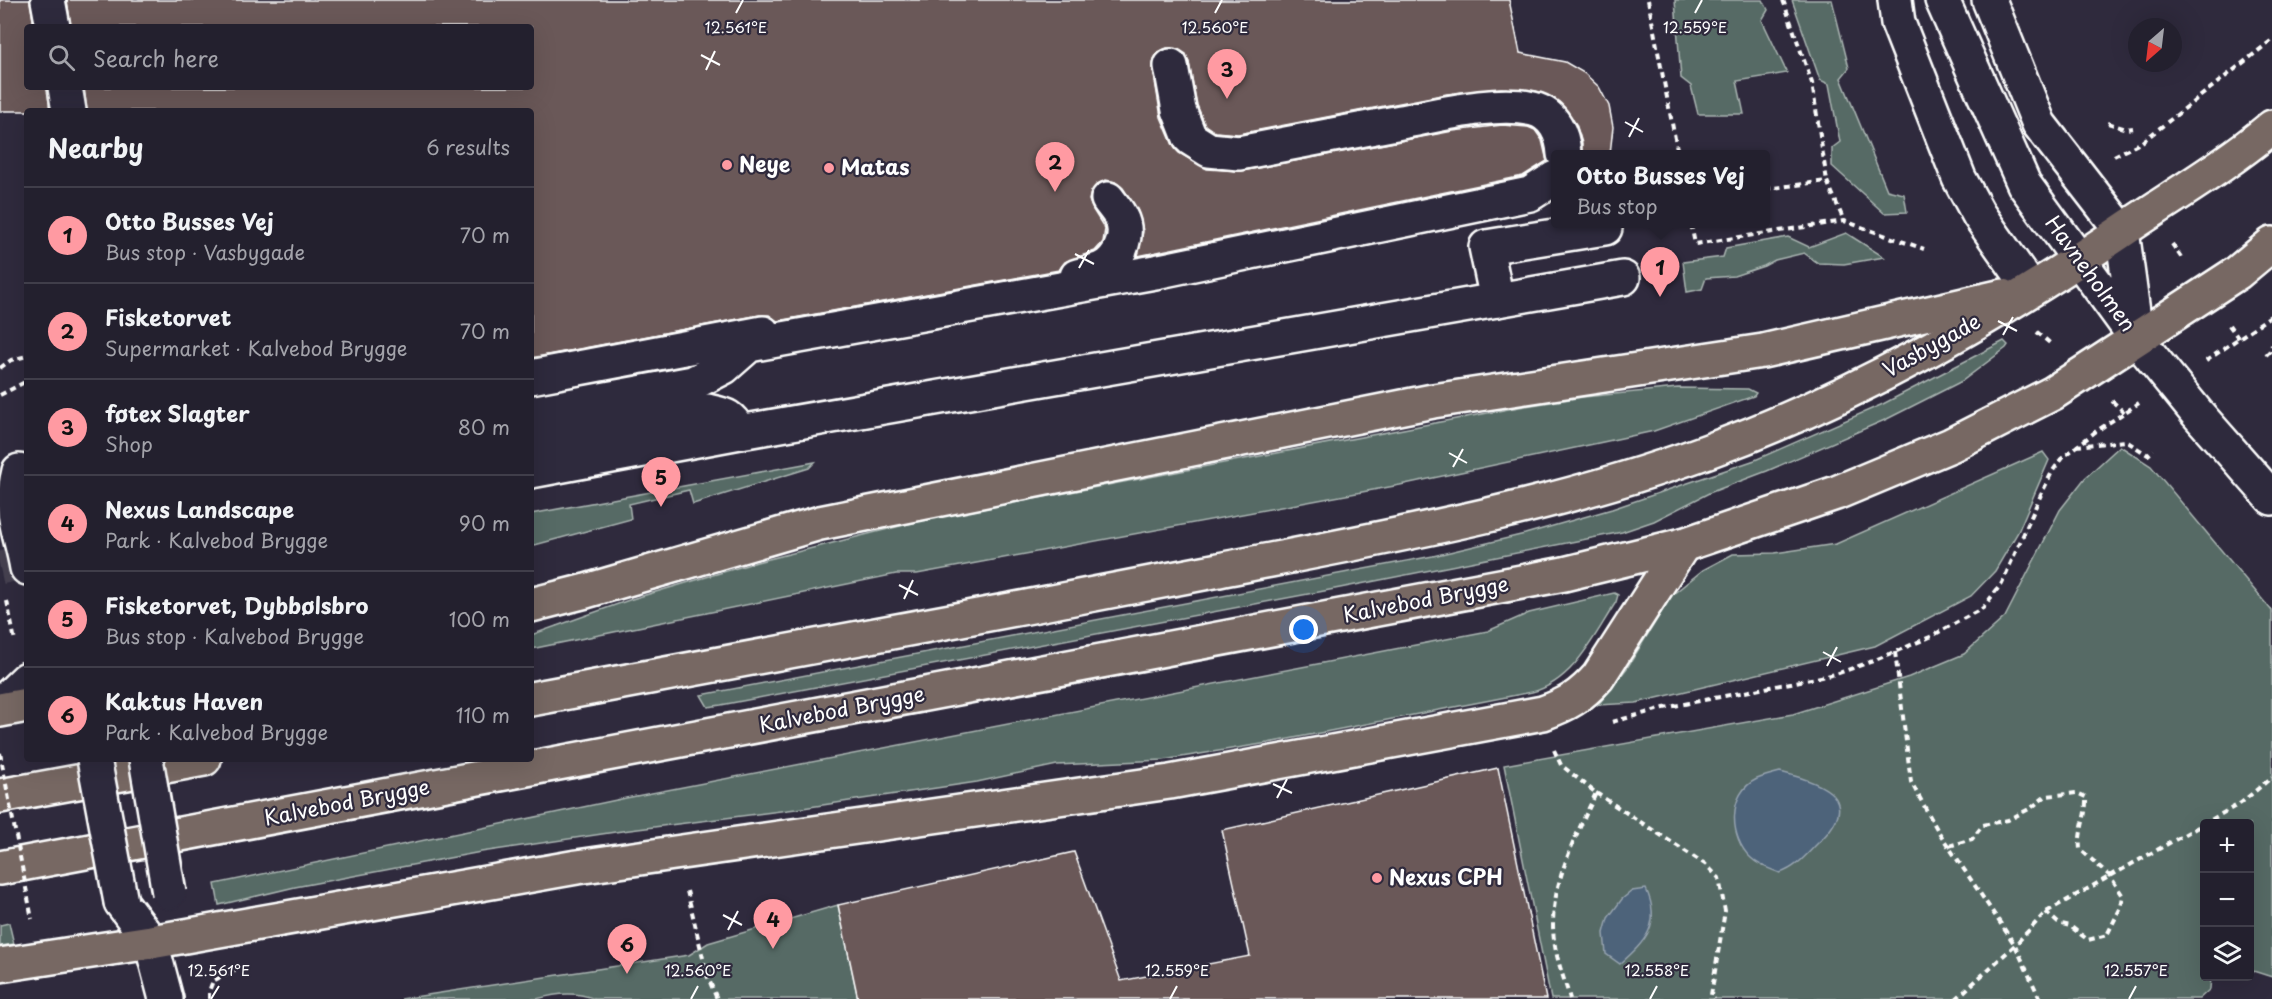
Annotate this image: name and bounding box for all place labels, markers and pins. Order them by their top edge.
pin: 3 [1208,50,1246,99]
pin: 2 [1036,142,1074,192]
place label: Neye [739,147,790,179]
place label: Matas [841,150,909,182]
marker: Neye [720,158,734,172]
marker: Matas [822,161,836,175]
pin: 1 [1640,248,1680,297]
pin: 5 [642,458,680,507]
place label: Nexus CPH [1389,860,1503,892]
marker: Nexus CPH [1370,871,1384,885]
pin: 4 [754,900,792,949]
pin: 6 [608,924,646,974]

